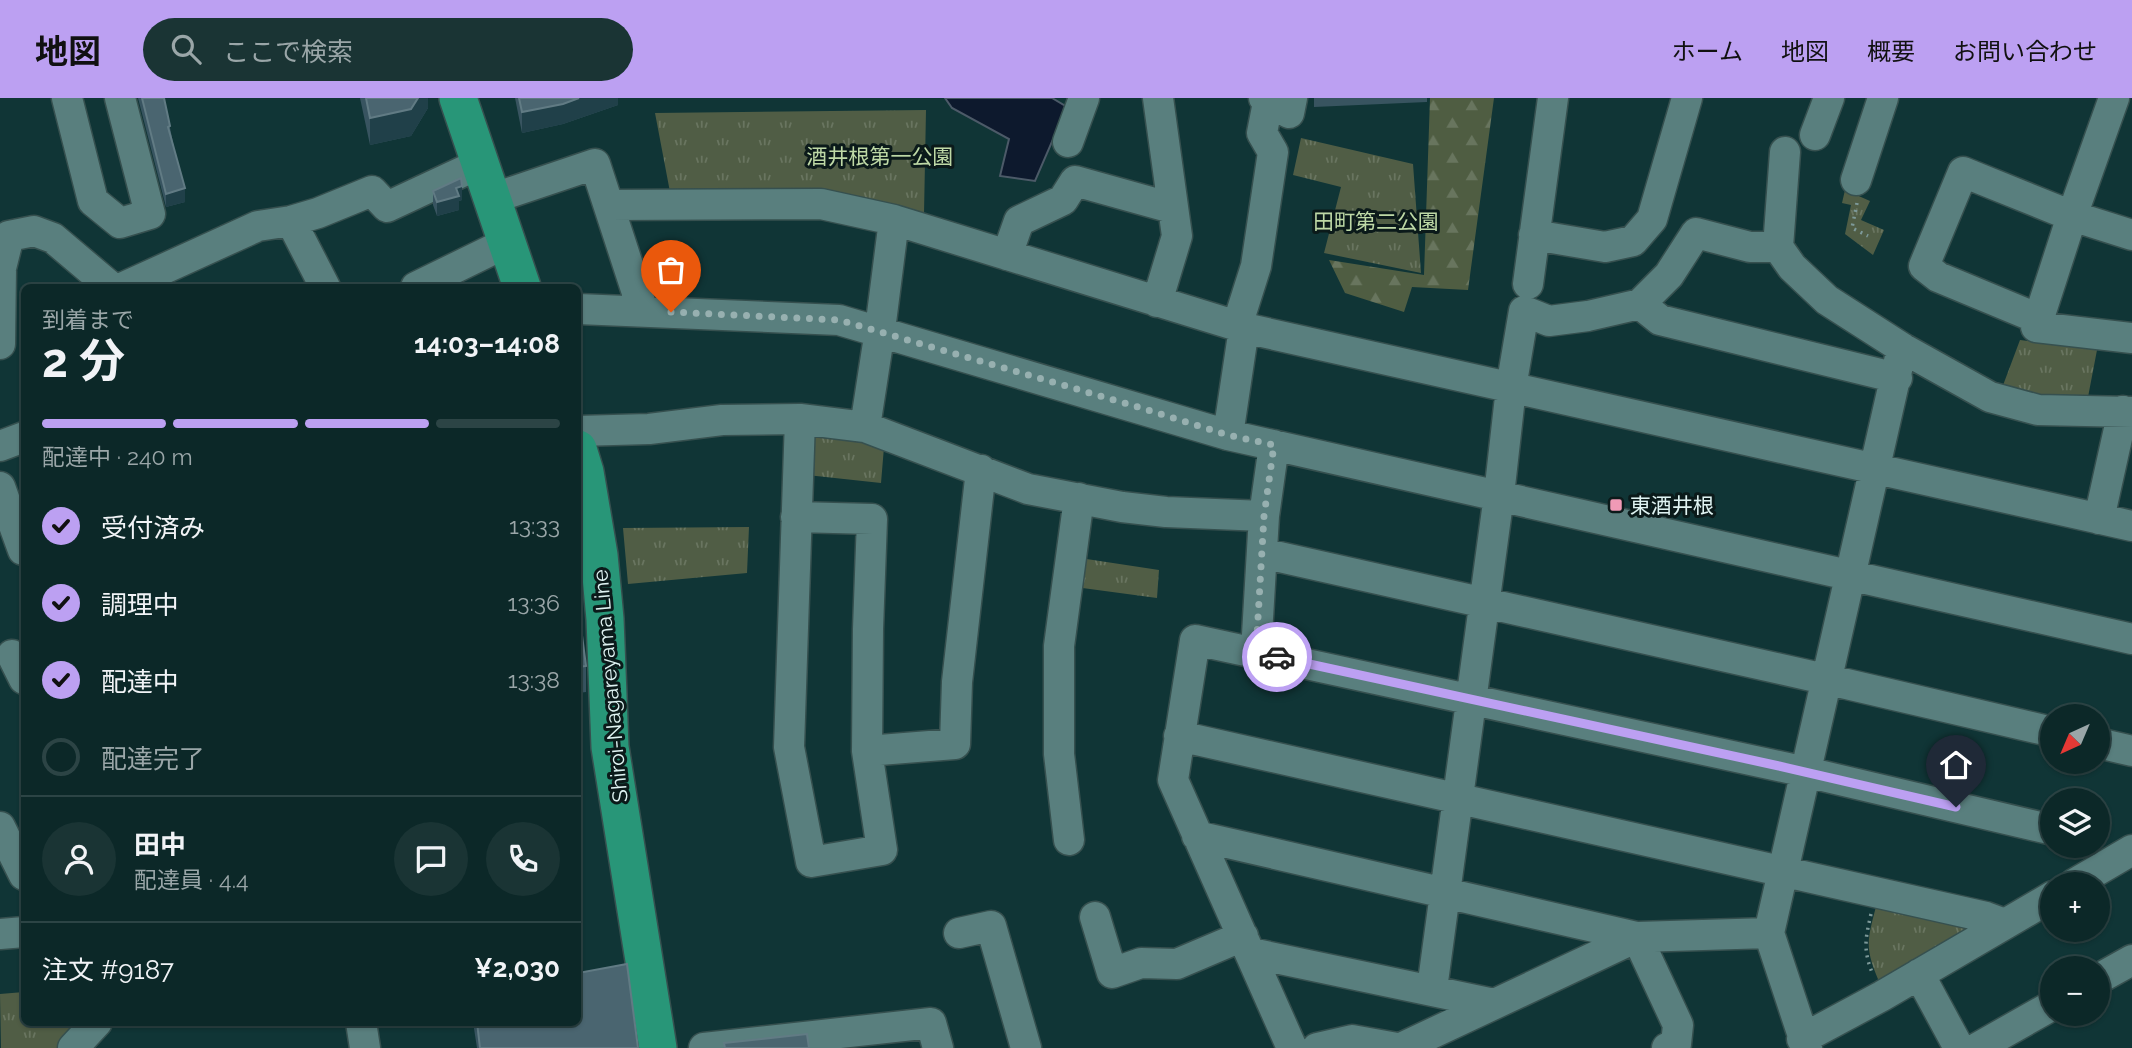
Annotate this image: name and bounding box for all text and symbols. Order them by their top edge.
search box [143,18,633,81]
icon: search [167,30,205,68]
text: 地図 [35,32,101,71]
text: ここで検索 [223,37,353,67]
text: ホーム [1672,37,1743,66]
text: 地図 [1781,37,1829,66]
text: 概要 [1867,37,1915,66]
text: お問い合わせ [1953,37,2097,66]
park label: 酒井根第一公園 [807,144,954,169]
park label: 田町第二公園 [1313,209,1439,234]
pin [641,240,701,312]
icon: bag [652,251,690,289]
text: 到着まで [42,306,134,333]
text: 14:03–14:08 [414,329,560,359]
text: 2 分 [42,334,125,388]
text: 配達中 · 240 m [42,443,193,470]
place label: 東酒井根 [1630,493,1714,518]
marker: 東酒井根 [1608,497,1624,513]
icon: check [42,507,80,545]
text: 13:33 [509,512,560,539]
text: 受付済み [101,513,205,543]
street label: Shiroi-Nagareyama Line [587,569,633,803]
icon: check [42,584,80,622]
text: 13:36 [507,589,560,616]
text: 調理中 [101,590,179,620]
courier [1242,622,1312,692]
icon: car [1258,638,1296,676]
icon: check [42,661,80,699]
text: 13:38 [508,666,560,693]
text: 配達中 [101,667,179,697]
north arrow [2040,704,2110,774]
map controls [2040,704,2110,1026]
pin [1926,735,1986,807]
text: 配達完了 [101,744,205,774]
icon: home [1937,746,1975,784]
button: layers [2040,788,2110,858]
button: person [42,822,116,896]
button: chat [394,822,468,896]
button: phone [486,822,560,896]
text: 田中 [134,830,186,860]
text: 配達員 · 4.4 [134,866,249,893]
button: + [2040,872,2110,942]
text: ¥2,030 [474,953,560,983]
text: 注文 #9187 [42,955,174,985]
button: − [2040,956,2110,1026]

